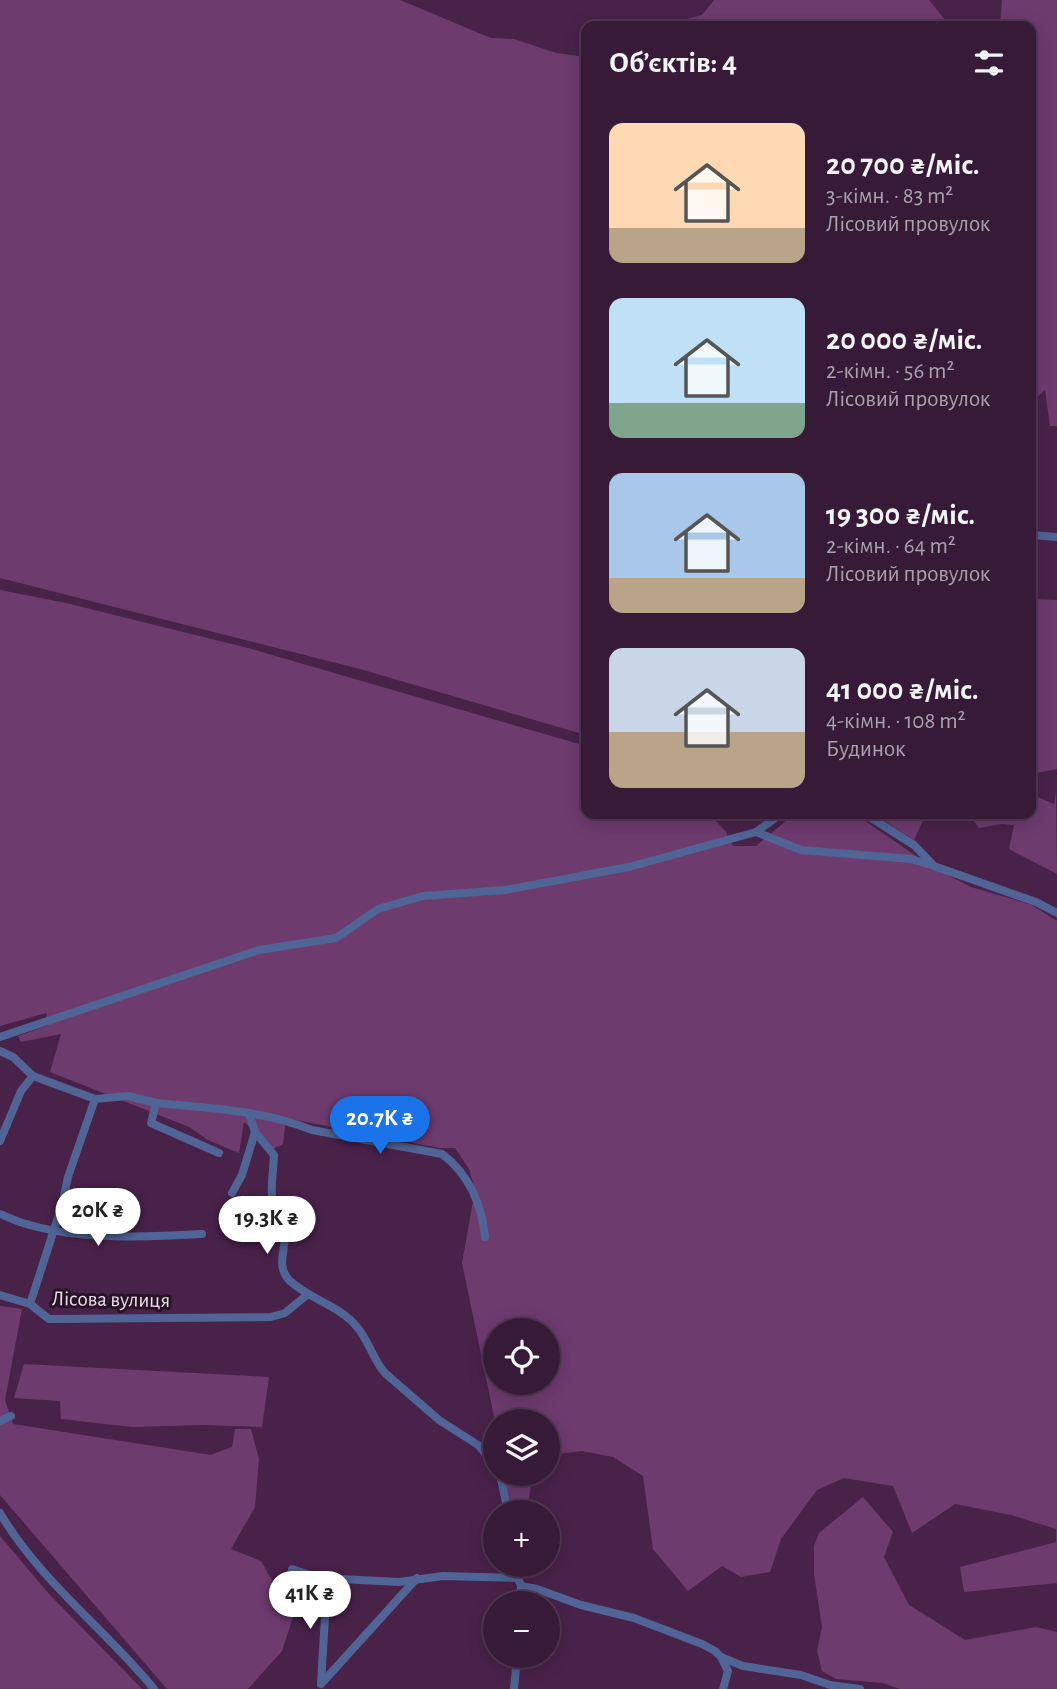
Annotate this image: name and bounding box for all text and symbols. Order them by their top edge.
icon: filters [970,44,1008,82]
text: Об’єктів: 4 [609,48,737,78]
text: 20 700 ₴/міс. [826,150,980,180]
icon: home [665,151,749,235]
text: 3-кімн. · 83 m² [826,185,953,208]
text: Лісовий провулок [826,213,990,236]
text: 20 000 ₴/міс. [826,325,982,355]
icon: home [665,326,749,410]
text: 2-кімн. · 56 m² [826,360,954,383]
text: Лісовий провулок [826,388,990,411]
text: 19 300 ₴/міс. [826,500,975,530]
icon: home [665,501,749,585]
text: 2-кімн. · 64 m² [826,535,956,558]
text: Лісовий провулок [826,563,990,586]
text: 41 000 ₴/міс. [826,675,979,705]
icon: home [665,676,749,760]
text: 4-кімн. · 108 m² [826,710,966,733]
text: Будинок [826,738,906,761]
pin: 20.7K ₴ [315,1096,445,1156]
text: 20.7K ₴ [346,1107,414,1130]
pin: 20K ₴ [49,1188,147,1248]
pin: 19.3K ₴ [202,1196,332,1256]
text: 20K ₴ [72,1199,125,1222]
text: 19.3K ₴ [235,1207,299,1230]
street label: Лісова вулиця [52,1288,170,1311]
map controls [483,1318,560,1668]
button: locate [483,1318,560,1395]
button: layers [483,1409,560,1486]
button: + [483,1500,560,1577]
pin: 41K ₴ [261,1572,359,1631]
text: 41K ₴ [285,1582,335,1605]
button: − [483,1591,560,1668]

